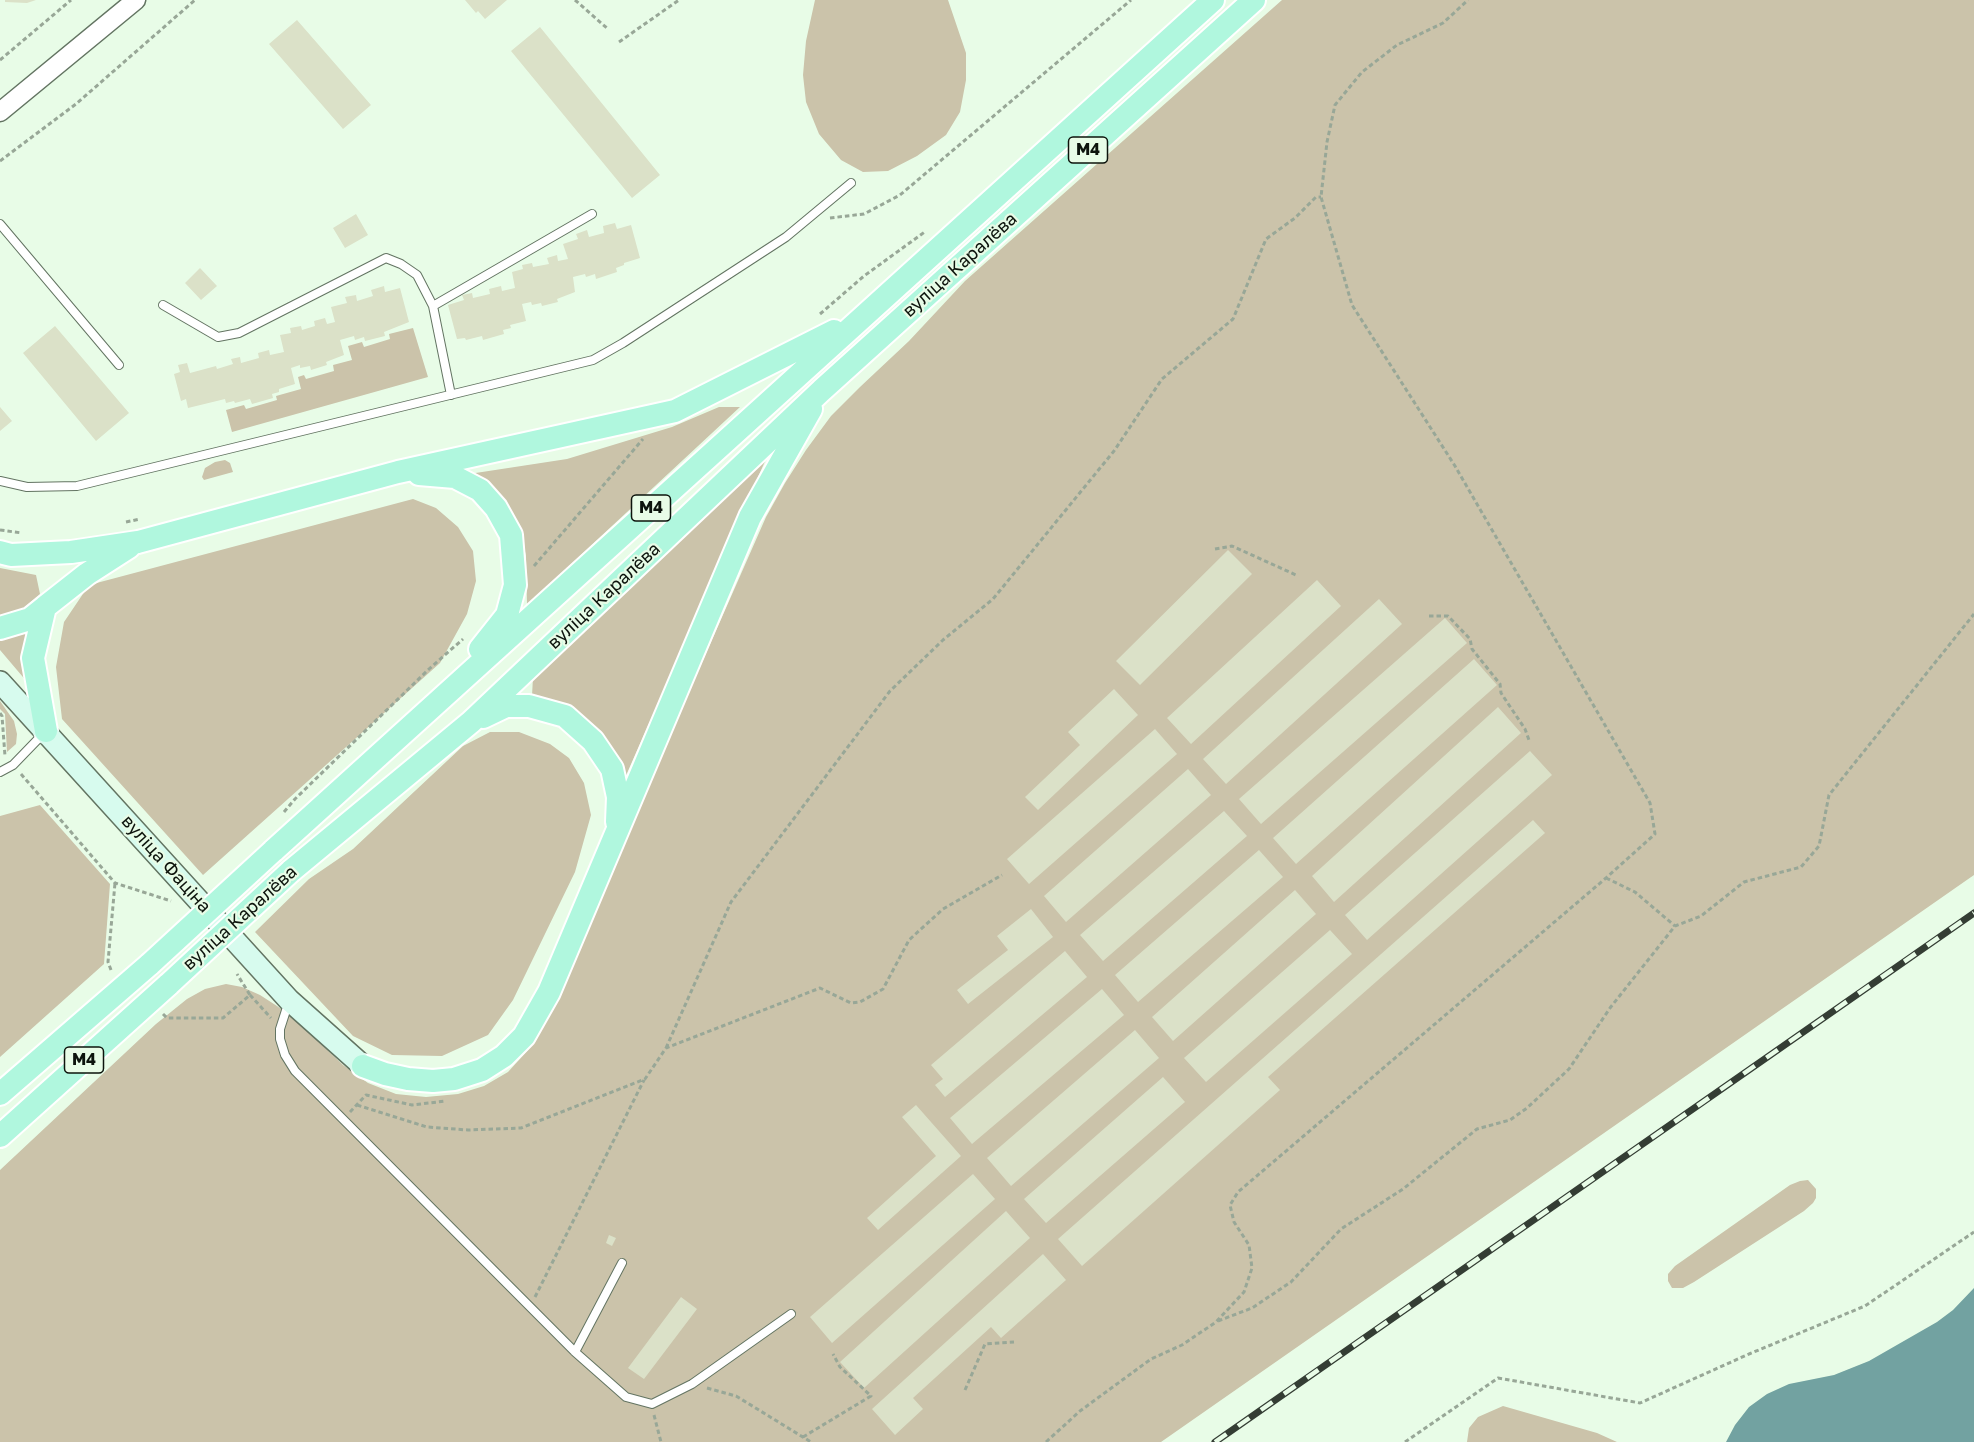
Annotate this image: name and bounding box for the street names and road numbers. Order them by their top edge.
road number: М4 [1068,137,1108,163]
street label: вуліца Каралёва [899,208,1021,322]
road number: М4 [632,495,670,521]
street label: вуліца Каралёва [543,538,665,654]
street label: вуліца Фаціна [117,811,215,917]
street label: вуліца Каралёва [179,861,301,975]
road number: М4 [64,1047,104,1073]

